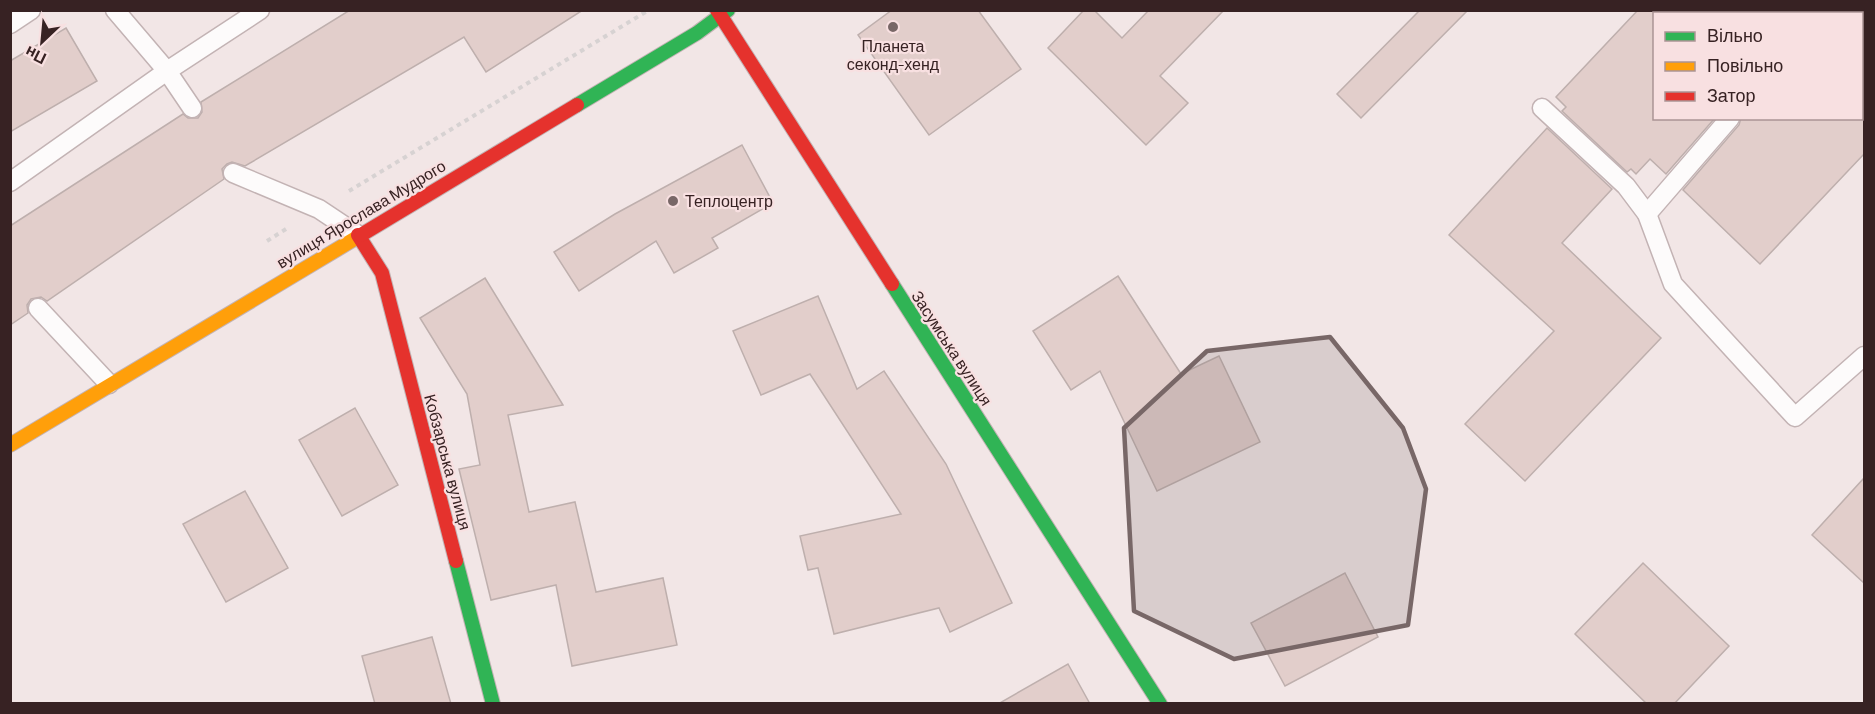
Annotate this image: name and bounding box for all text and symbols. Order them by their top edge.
north arrow [12,12,72,72]
legend [1653,12,1863,120]
marker: Планета секонд-хенд [886,20,900,34]
text: Вільно [1707,24,1763,46]
place label: Планета секонд-хенд [847,36,940,73]
text: Пн [22,43,49,69]
text: Повільно [1707,54,1783,76]
text: Затор [1707,84,1756,106]
street label: вулиця Ярослава Мудрого [273,156,449,272]
place label: Теплоцентр [685,191,773,210]
marker: Теплоцентр [666,194,680,208]
street label: Засумська вулиця [908,287,997,409]
street label: Кобзарська вулиця [421,392,476,532]

